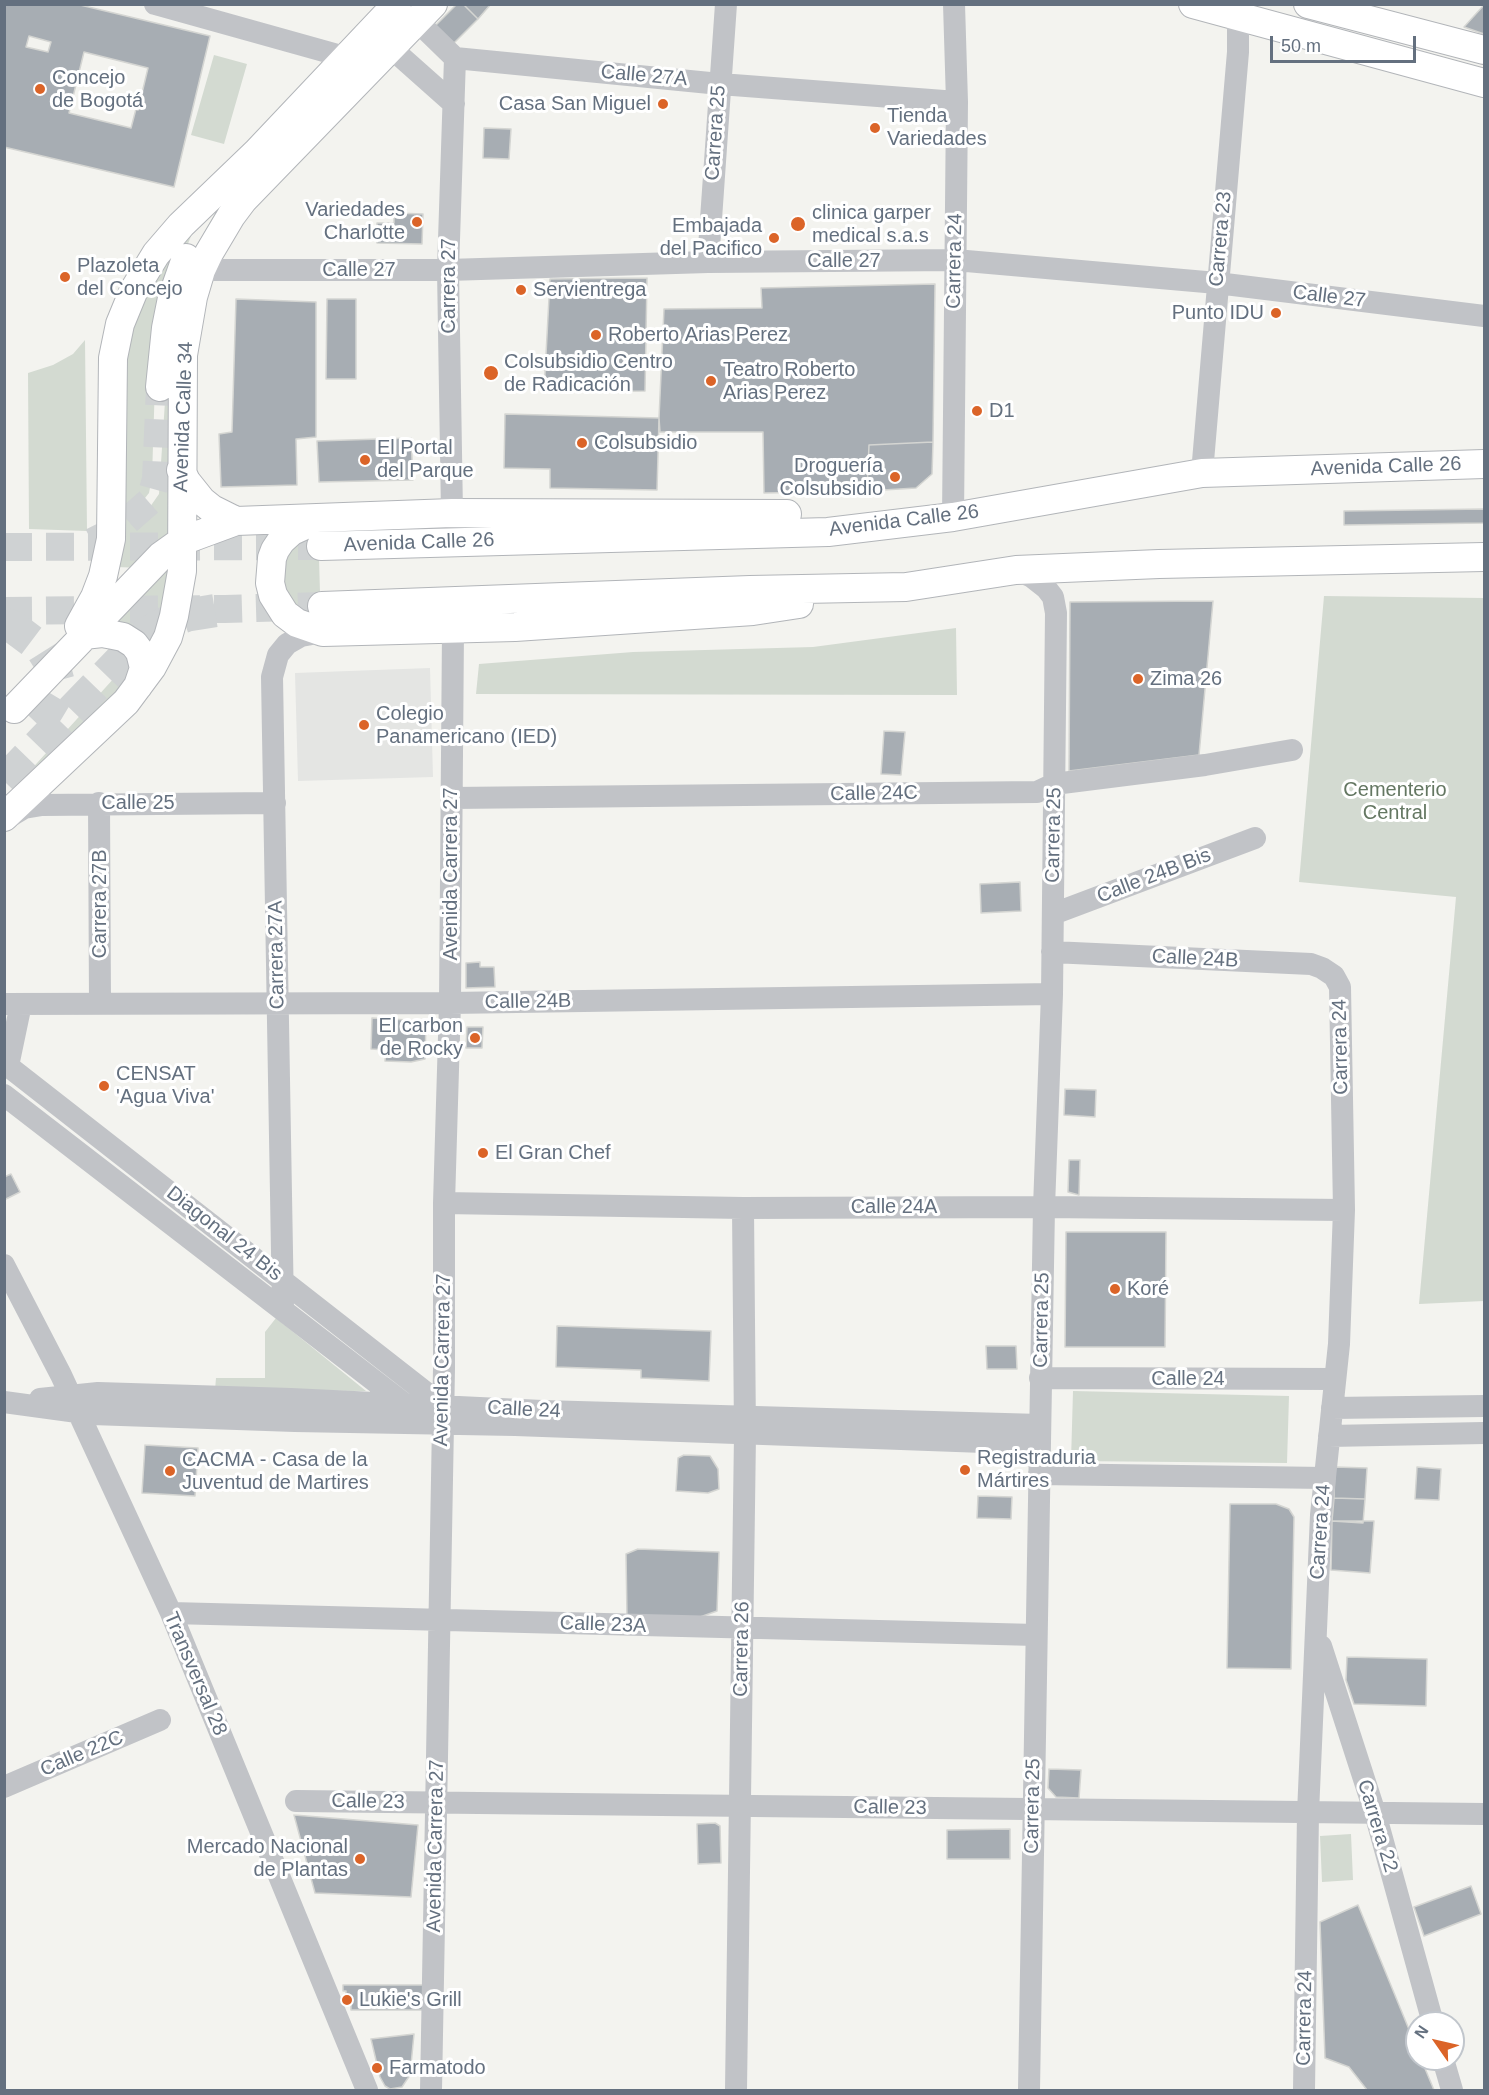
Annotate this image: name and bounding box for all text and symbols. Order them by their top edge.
scale bar [1273,24,1418,62]
text: 50 m [1281,36,1321,56]
street label: Calle 27A [600,60,688,92]
place label: Concejo de Bogotá [52,66,143,113]
marker: Concejo de Bogotá [33,82,47,96]
street label: Carrera 25 [701,84,731,182]
place label: Casa San Miguel [499,92,651,116]
marker: Casa San Miguel [656,97,670,111]
place label: Tienda Variedades [887,104,987,151]
marker: Tienda Variedades [868,121,882,135]
street label: Carrera 23 [1205,190,1237,288]
place label: Variedades Charlotte [305,198,405,245]
place label: clinica garper medical s.a.s [812,201,931,248]
street label: Carrera 24 [942,213,968,309]
place label: Embajada del Pacifico [660,214,762,261]
marker: Variedades Charlotte [410,215,424,229]
marker: clinica garper medical s.a.s [789,215,807,233]
marker: Embajada del Pacifico [767,231,781,245]
street label: Carrera 27 [437,238,461,334]
street label: Calle 27 [807,249,881,273]
place label: Plazoleta del Concejo [77,254,183,301]
street label: Calle 27 [322,258,396,282]
marker: Plazoleta del Concejo [58,270,72,284]
place label: Servientrega [533,278,646,302]
street label: Calle 27 [1291,281,1367,313]
marker: Servientrega [514,283,528,297]
place label: Punto IDU [1172,301,1264,325]
marker: Punto IDU [1269,306,1283,320]
place label: Roberto Arias Perez [608,323,788,347]
marker: Roberto Arias Perez [589,328,603,342]
street label: Avenida Calle 34 [169,341,199,493]
place label: Colsubsidio Centro de Radicación [504,350,673,397]
place label: Teatro Roberto Arias Perez [723,358,855,405]
marker: Colsubsidio Centro de Radicación [482,364,500,382]
marker: Teatro Roberto Arias Perez [704,374,718,388]
place label: D1 [989,399,1015,423]
marker: D1 [970,404,984,418]
place label: Colsubsidio [594,431,697,455]
place label: El Portal del Parque [377,436,474,483]
marker: Colsubsidio [575,436,589,450]
street label: Avenida Calle 26 [1310,452,1462,482]
marker: El Portal del Parque [358,453,372,467]
place label: Droguería Colsubsidio [780,454,883,501]
marker: Droguería Colsubsidio [888,470,902,484]
street label: Avenida Calle 26 [828,500,980,542]
street label: Avenida Calle 26 [343,528,495,558]
place label: Zima 26 [1150,667,1222,691]
marker: Zima 26 [1131,672,1145,686]
place label: Colegio Panamericano (IED) [376,702,557,749]
marker: Colegio Panamericano (IED) [357,718,371,732]
park label: Cementerio Central [1343,778,1447,825]
street label: Calle 24C [830,781,918,807]
street label: Avenida Carrera 27 [439,787,463,961]
street label: Carrera 25 [1041,787,1067,883]
street label: Calle 25 [101,791,175,815]
street label: Calle 24B Bis [1094,843,1214,909]
street label: Carrera 27B [88,850,112,958]
street label: Carrera 27A [264,900,290,1010]
street label: Calle 24B [1151,945,1239,973]
street label: Calle 24B [484,989,572,1015]
street label: Carrera 24 [1328,999,1354,1095]
place label: El carbon de Rocky [379,1014,463,1061]
marker: El carbon de Rocky [468,1031,482,1045]
place label: CENSAT 'Agua Viva' [116,1062,214,1109]
marker: CENSAT 'Agua Viva' [97,1079,111,1093]
place label: El Gran Chef [495,1141,611,1165]
marker: El Gran Chef [476,1146,490,1160]
street label: Diagonal 24 Bis [161,1181,287,1287]
street label: Calle 24A [851,1195,937,1219]
street label: Carrera 25 [1029,1272,1055,1368]
street label: Avenida Carrera 27 [429,1273,457,1447]
place label: Koré [1127,1277,1169,1301]
marker: Koré [1108,1282,1122,1296]
street label: Calle 24 [1151,1367,1225,1391]
street label: Calle 24 [487,1396,561,1424]
place label: Registraduria Mártires [977,1446,1096,1493]
place label: CACMA - Casa de la Juventud de Martires [182,1448,369,1495]
marker: Registraduria Mártires [958,1463,972,1477]
marker: CACMA - Casa de la Juventud de Martires [163,1464,177,1478]
street label: Carrera 24 [1306,1483,1336,1581]
street label: Carrera 26 [729,1601,755,1697]
street label: Transversal 28 [158,1609,232,1739]
street label: Calle 23A [559,1611,647,1639]
street label: Calle 22C [37,1726,127,1782]
street label: Carrera 25 [1020,1758,1046,1854]
street label: Avenida Carrera 27 [422,1759,450,1933]
street label: Carrera 22 [1352,1777,1402,1875]
street label: Calle 23 [331,1789,405,1815]
street label: Calle 23 [853,1795,927,1821]
place label: Mercado Nacional de Plantas [187,1835,348,1882]
marker: Mercado Nacional de Plantas [353,1852,367,1866]
street label: Carrera 24 [1292,1970,1318,2066]
place label: Lukie's Grill [359,1988,462,2012]
marker: Lukie's Grill [340,1993,354,2007]
north arrow [1405,2011,1465,2071]
text: N [1411,2022,1432,2041]
place label: Farmatodo [389,2056,486,2080]
marker: Farmatodo [370,2061,384,2075]

